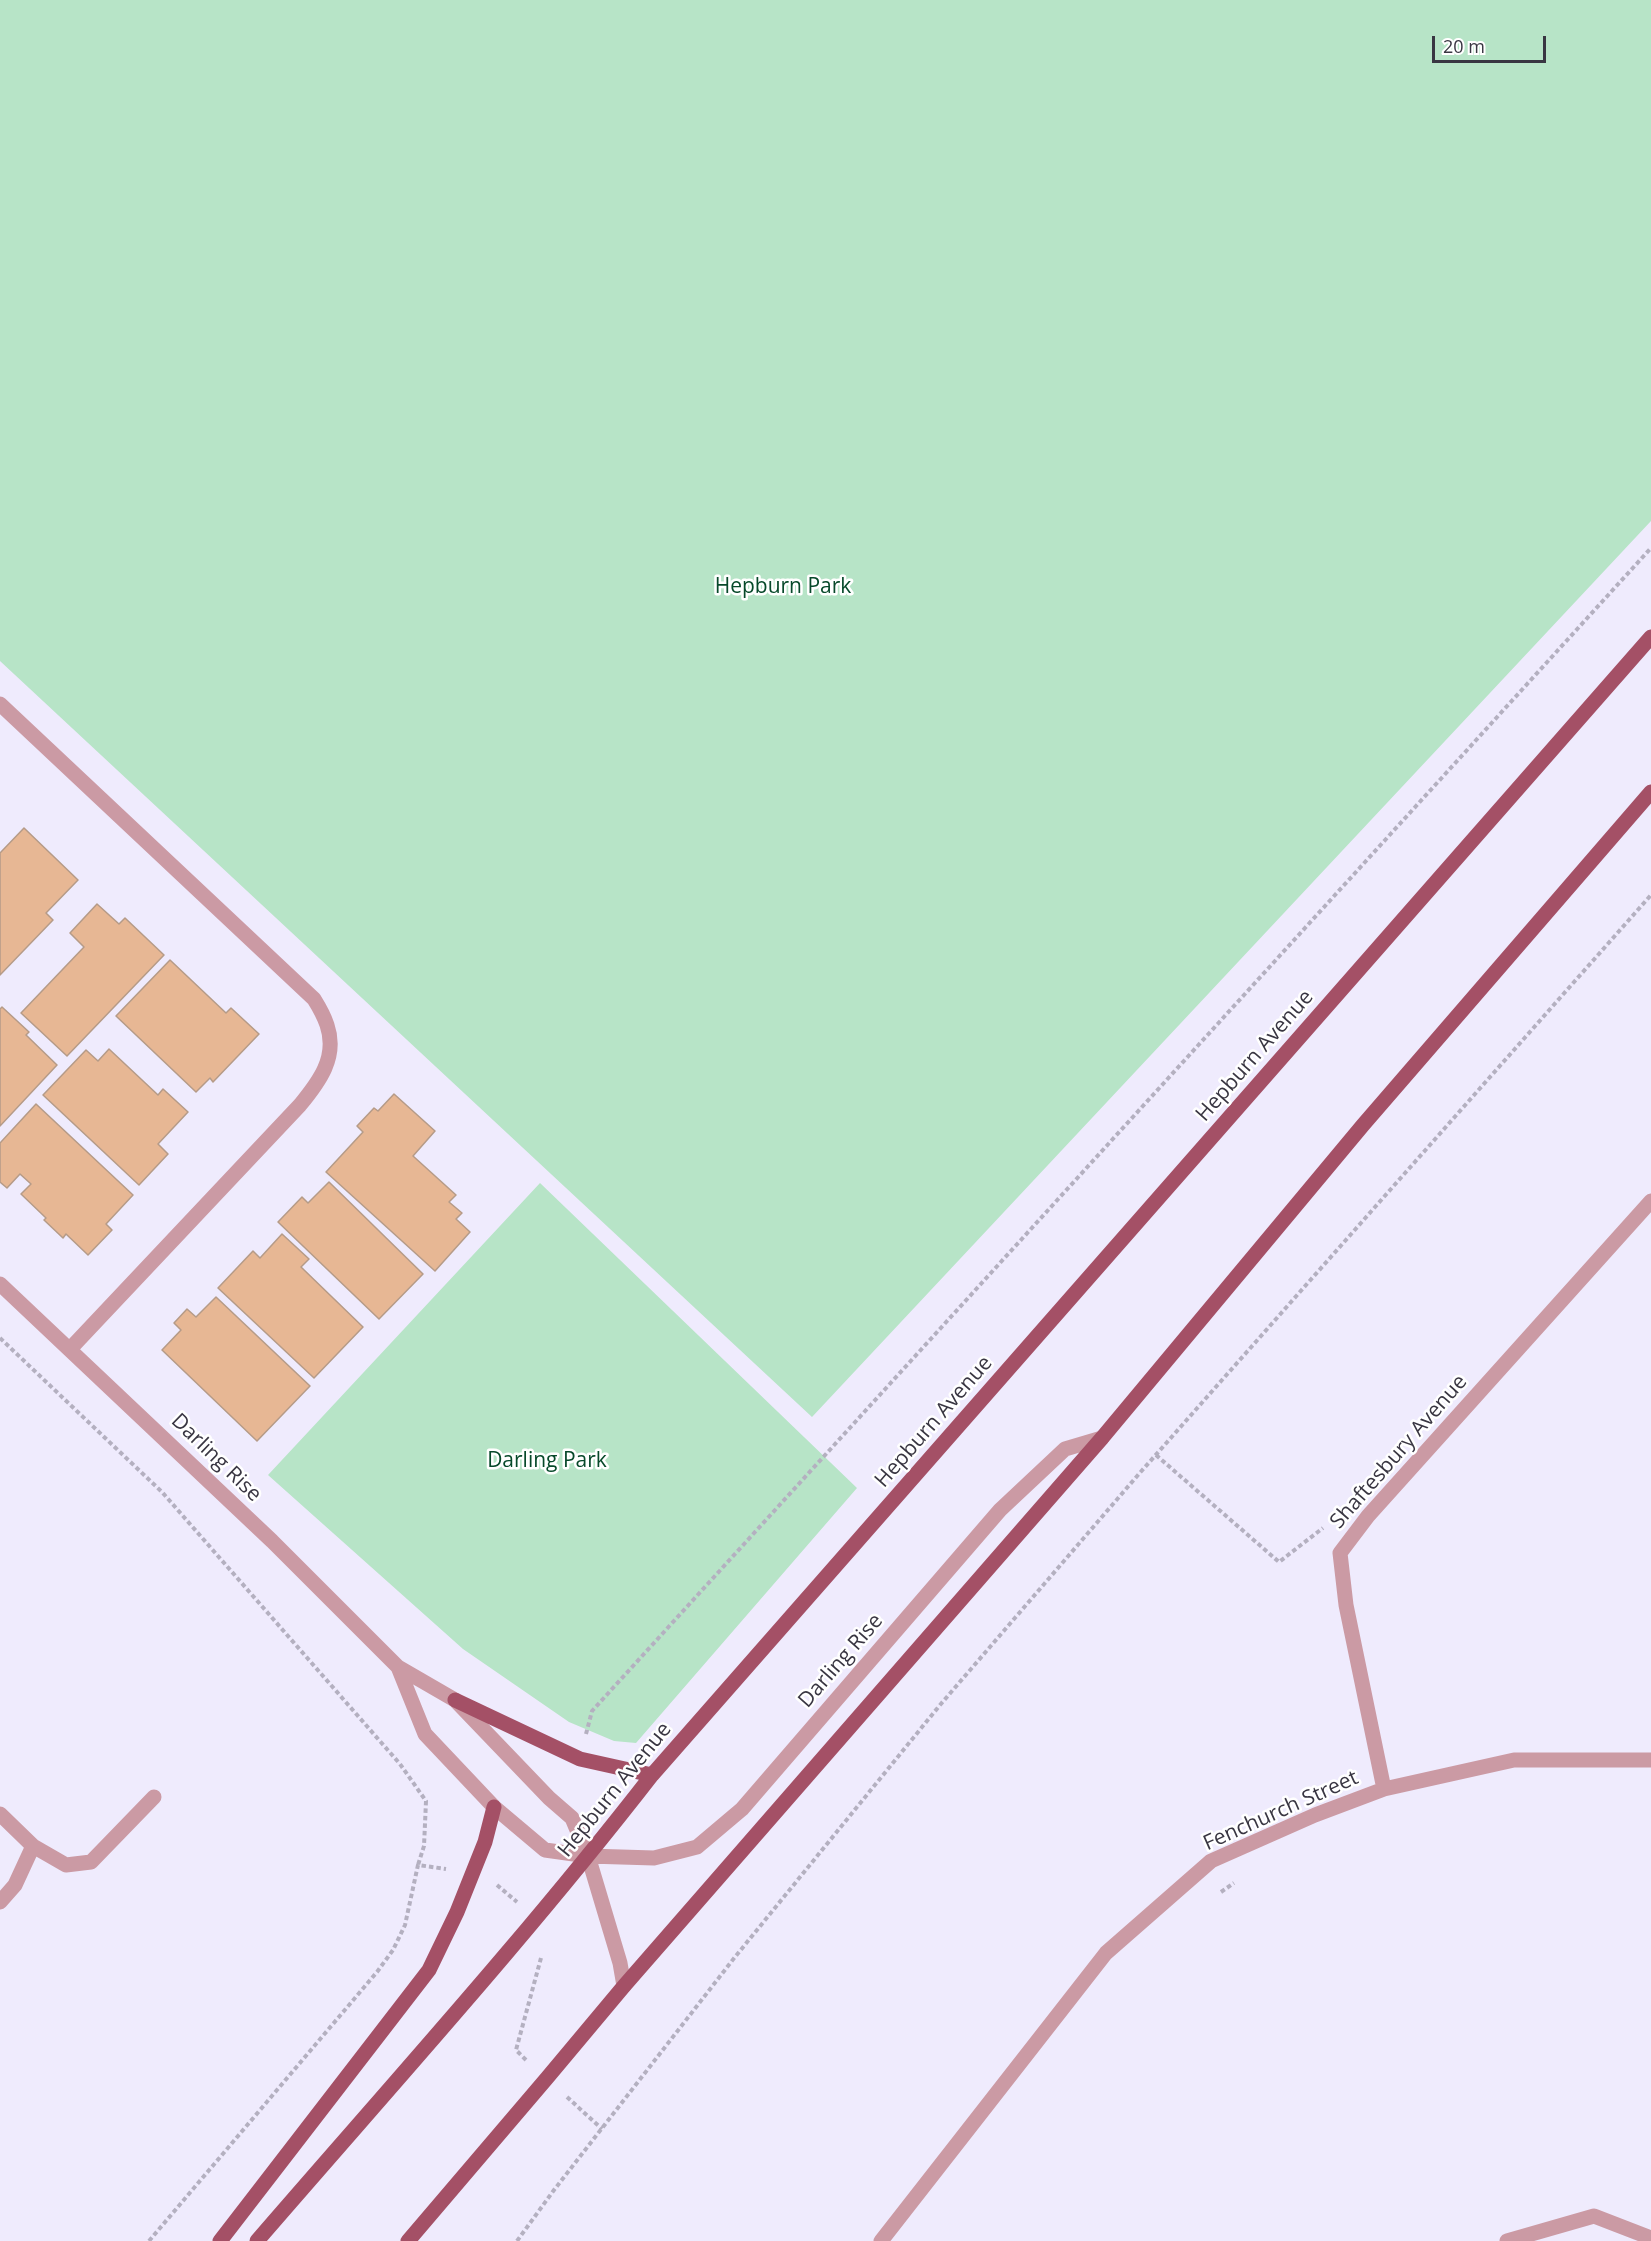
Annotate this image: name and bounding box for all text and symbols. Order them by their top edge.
scale bar [1435,24,1549,62]
text: 20 m [1443,34,1485,58]
park label: Hepburn Park [715,574,851,600]
street label: Hepburn Avenue [1191,985,1319,1127]
street label: Hepburn Avenue [870,1351,998,1493]
street label: Shaftesbury Avenue [1325,1370,1473,1534]
street label: Darling Rise [166,1409,266,1507]
park label: Darling Park [487,1448,607,1474]
street label: Darling Rise [793,1609,889,1713]
street label: Hepburn Avenue [553,1718,677,1862]
street label: Fenchurch Street [1200,1766,1362,1856]

